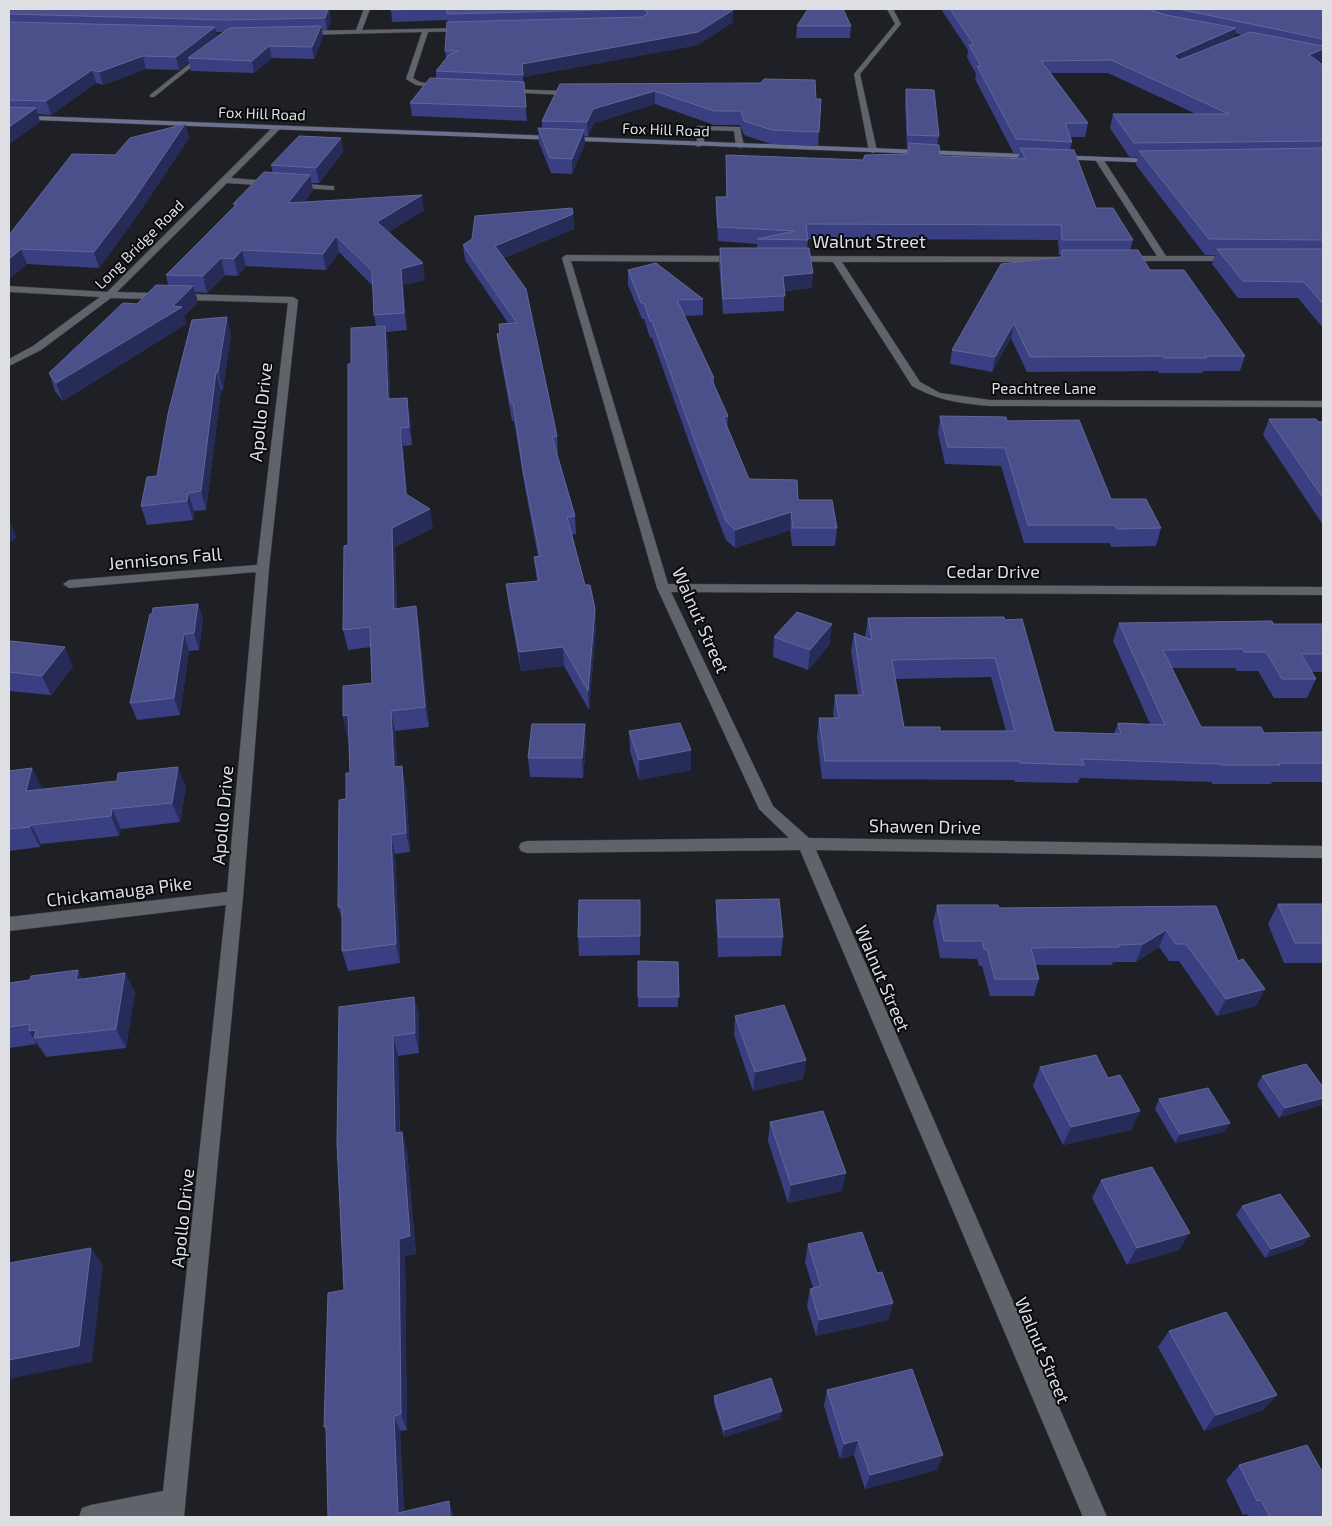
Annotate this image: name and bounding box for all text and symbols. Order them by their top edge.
street label: Fox Hill Road [218,102,306,124]
street label: Fox Hill Road [622,118,710,140]
street label: Long Bridge Road [91,196,187,292]
street label: Walnut Street [812,230,926,252]
street label: Apollo Drive [244,361,276,463]
street label: Peachtree Lane [992,379,1096,397]
street label: Jennisons Fall [107,542,223,574]
street label: Cedar Drive [946,560,1040,582]
street label: Walnut Street [668,564,734,677]
street label: Apollo Drive [207,764,237,866]
street label: Shawen Drive [869,814,981,838]
street label: Chickamauga Pike [45,871,193,911]
street label: Walnut Street [851,921,915,1035]
street label: Apollo Drive [166,1167,198,1269]
street label: Walnut Street [1011,1293,1075,1407]

